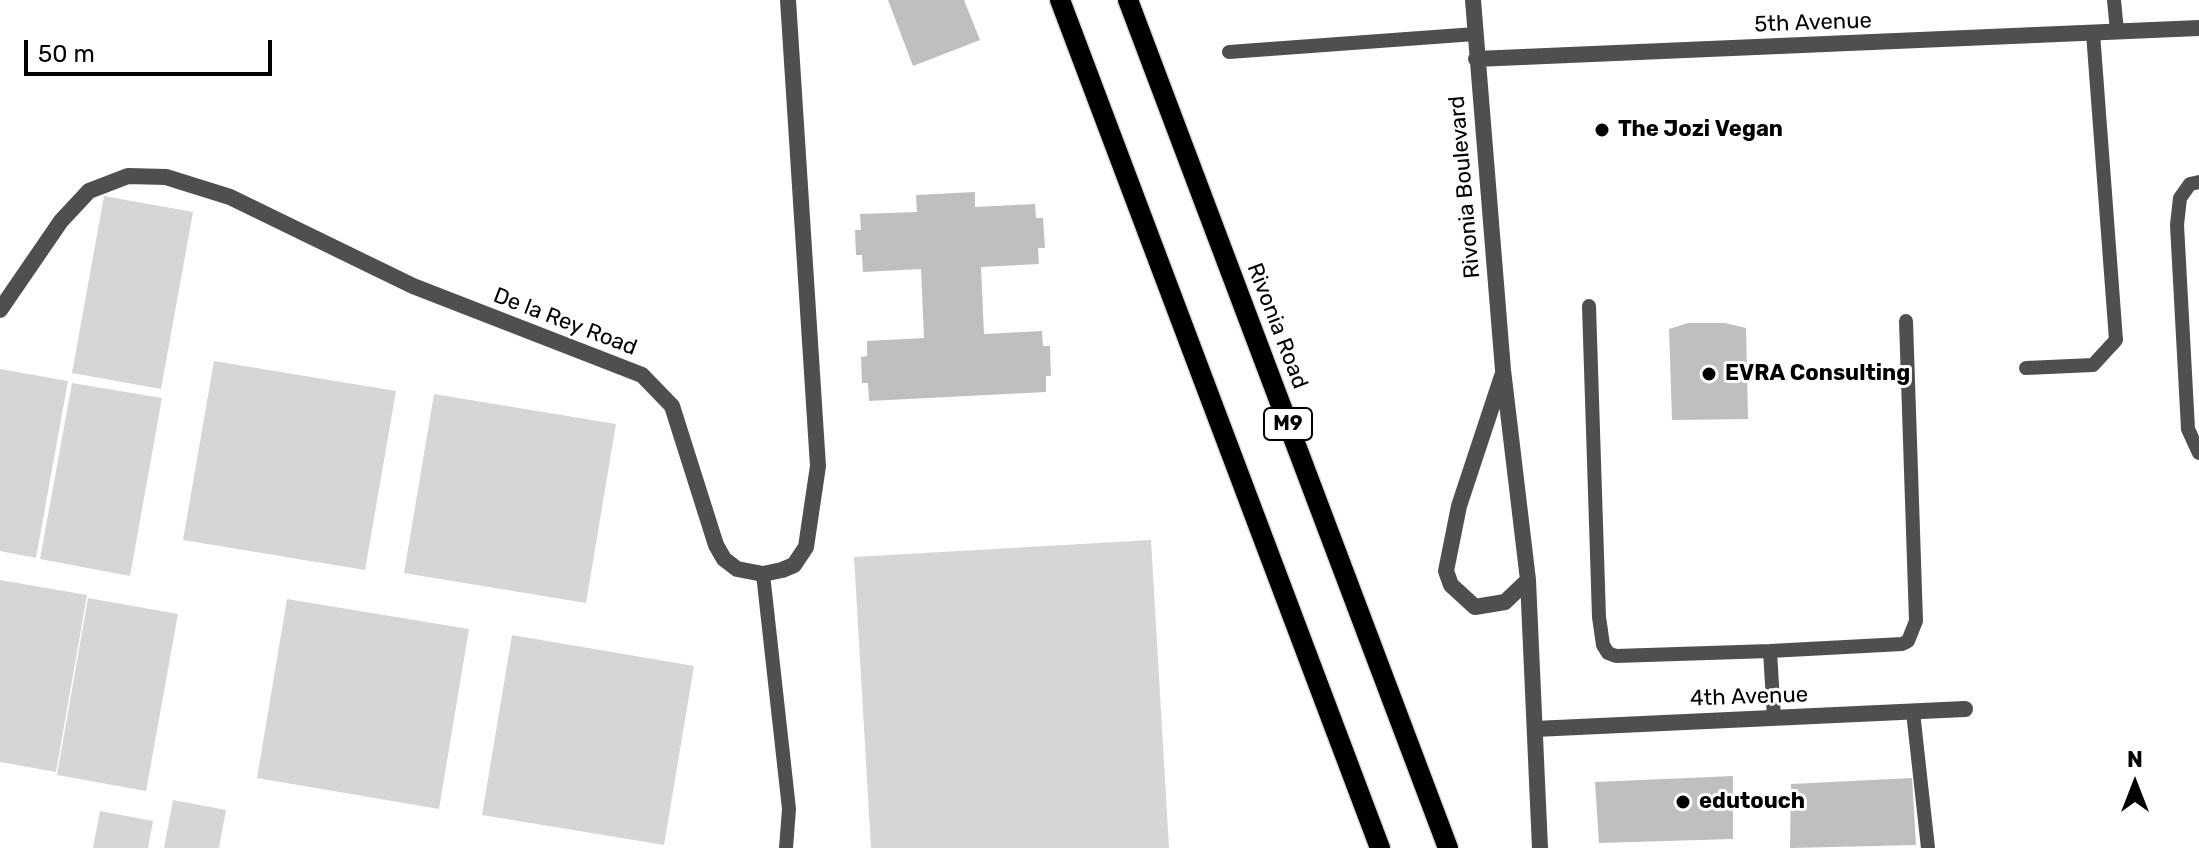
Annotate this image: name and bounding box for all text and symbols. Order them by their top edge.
street label: 5th Avenue [1754,8,1872,38]
scale bar [28,24,276,74]
text: 50 m [38,40,95,68]
street label: Rivonia Boulevard [1444,95,1486,279]
place label: The Jozi Vegan [1618,117,1783,143]
marker: The Jozi Vegan [1593,121,1611,139]
street label: Rivonia Road [1241,259,1313,393]
street label: De la Rey Road [490,283,640,361]
place label: EVRA Consulting [1725,361,1910,387]
marker: EVRA Consulting [1700,365,1718,383]
road number: M9 [1264,408,1312,440]
street label: 4th Avenue [1690,682,1808,712]
north arrow [2095,744,2175,824]
text: N [2127,746,2143,773]
place label: edutouch [1699,789,1805,815]
marker: edutouch [1674,793,1692,811]

